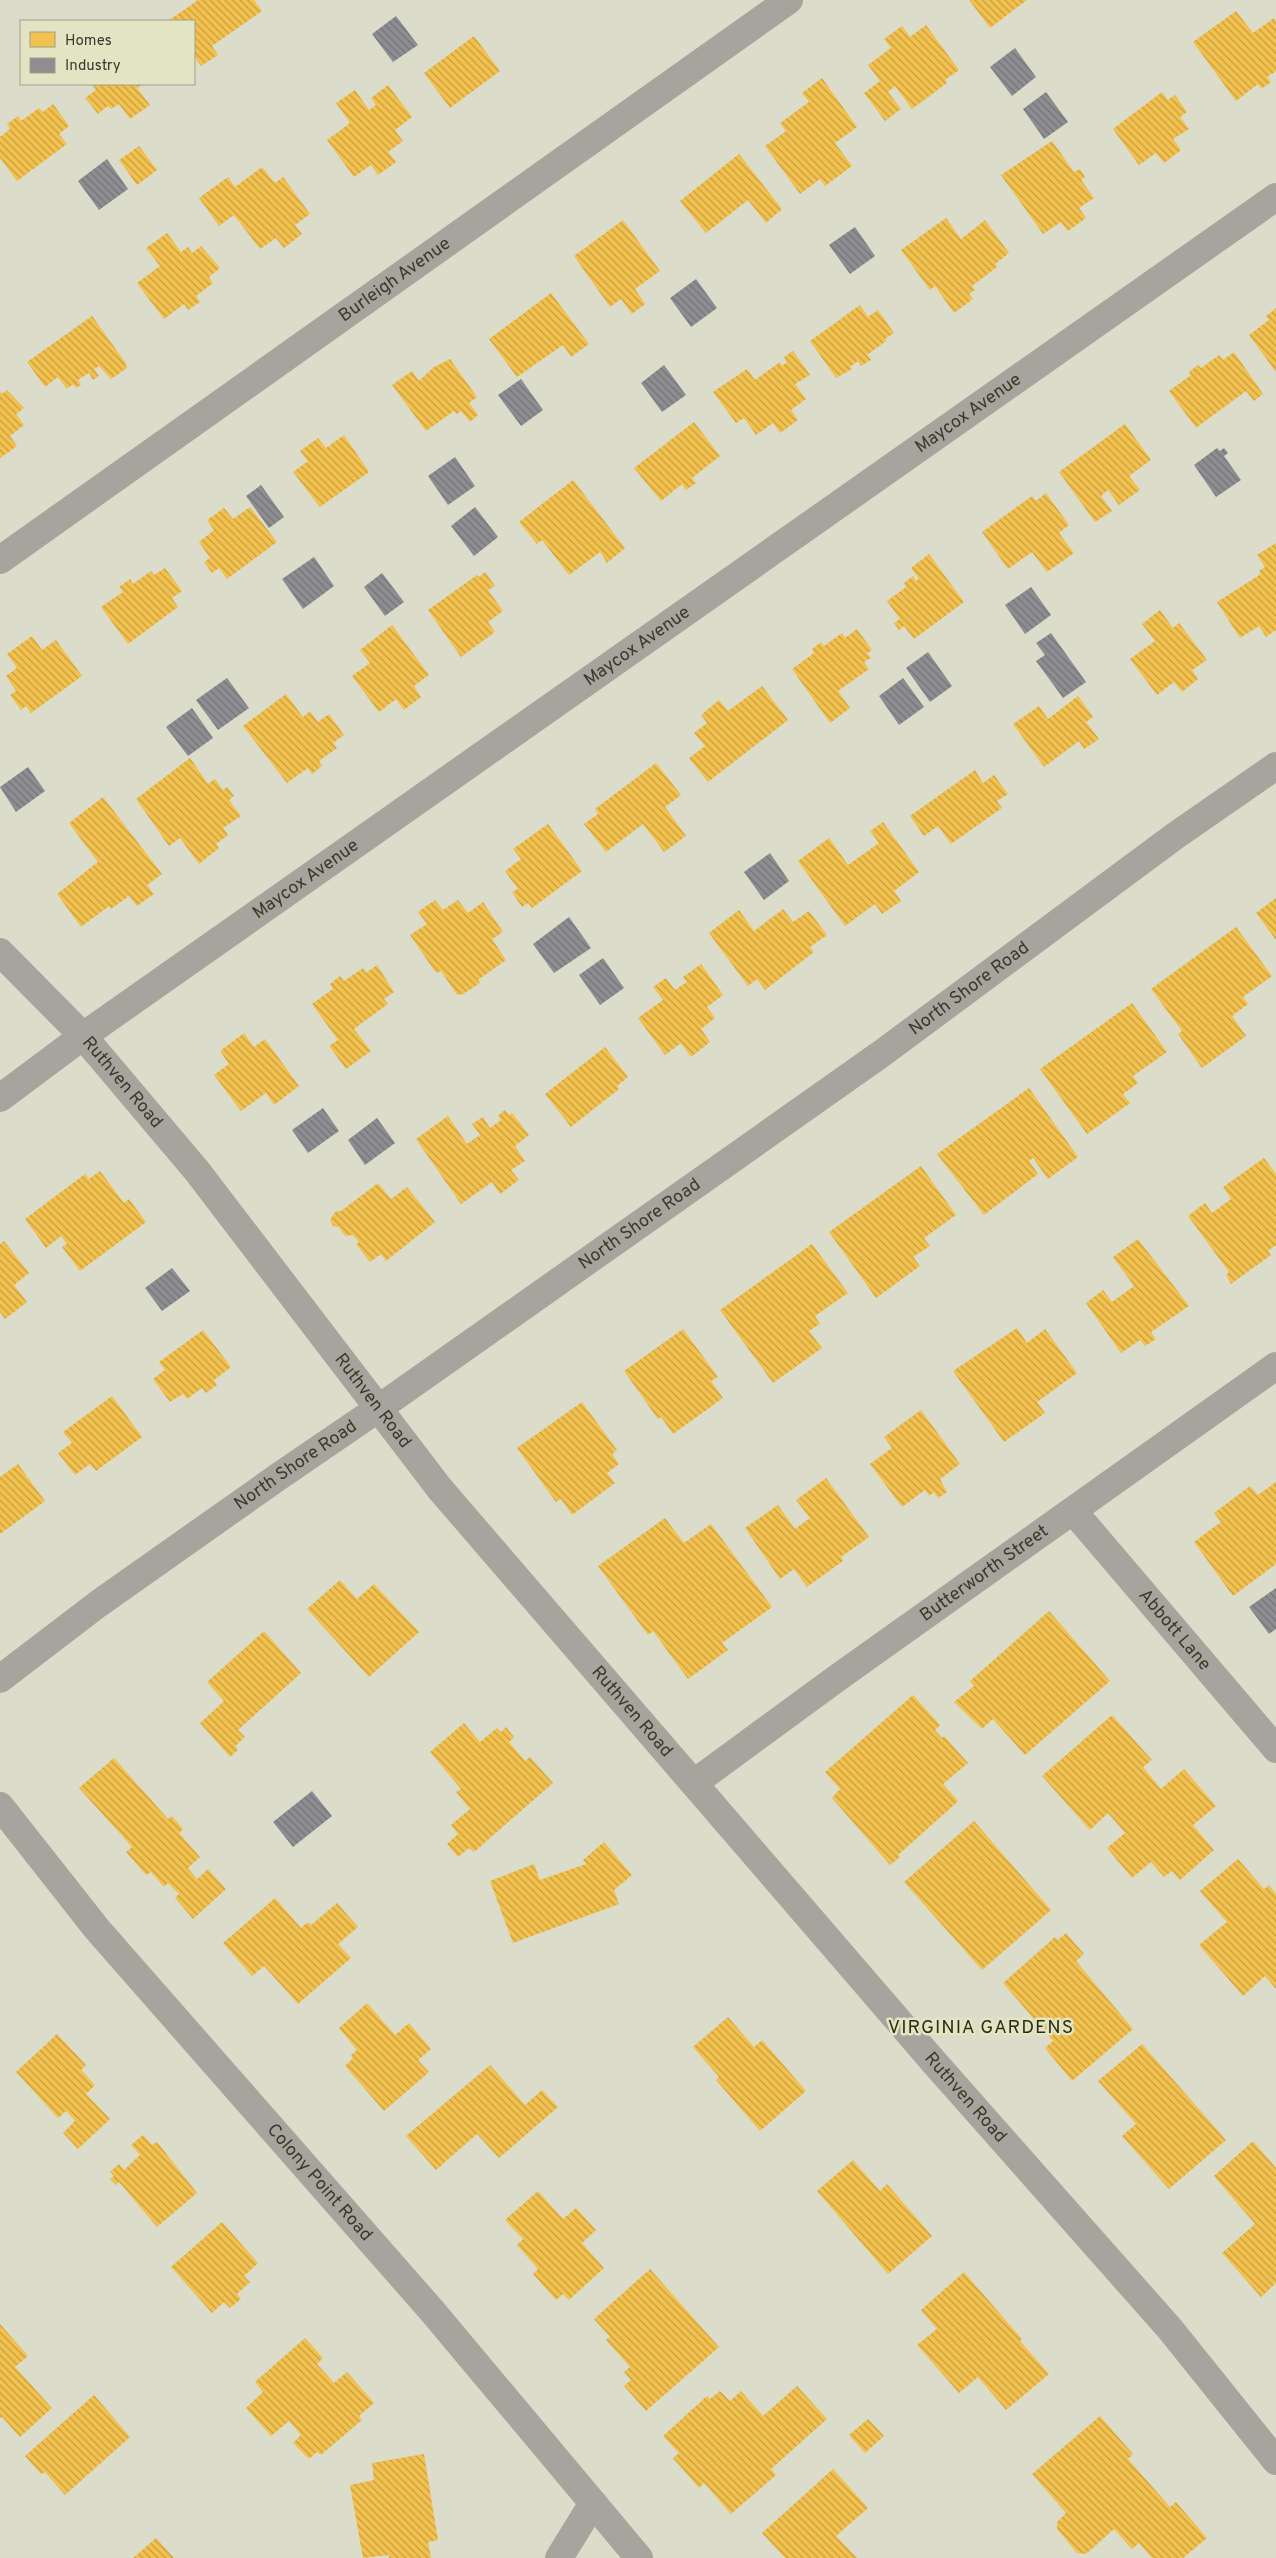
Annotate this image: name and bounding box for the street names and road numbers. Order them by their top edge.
street label: Burleigh Avenue [334,232,455,327]
street label: Maycox Avenue [911,368,1026,459]
street label: Maycox Avenue [579,601,695,692]
street label: Maycox Avenue [248,834,363,925]
street label: North Shore Road [904,936,1034,1041]
street label: Ruthven Road [77,1032,168,1133]
street label: North Shore Road [574,1173,705,1275]
street label: Ruthven Road [329,1349,416,1453]
street label: North Shore Road [230,1415,362,1516]
street label: Butterworth Street [915,1520,1053,1627]
street label: Abbott Lane [1133,1584,1216,1676]
street label: Ruthven Road [586,1661,678,1762]
street label: Ruthven Road [919,2048,1012,2148]
street label: Colony Point Road [262,2119,377,2246]

